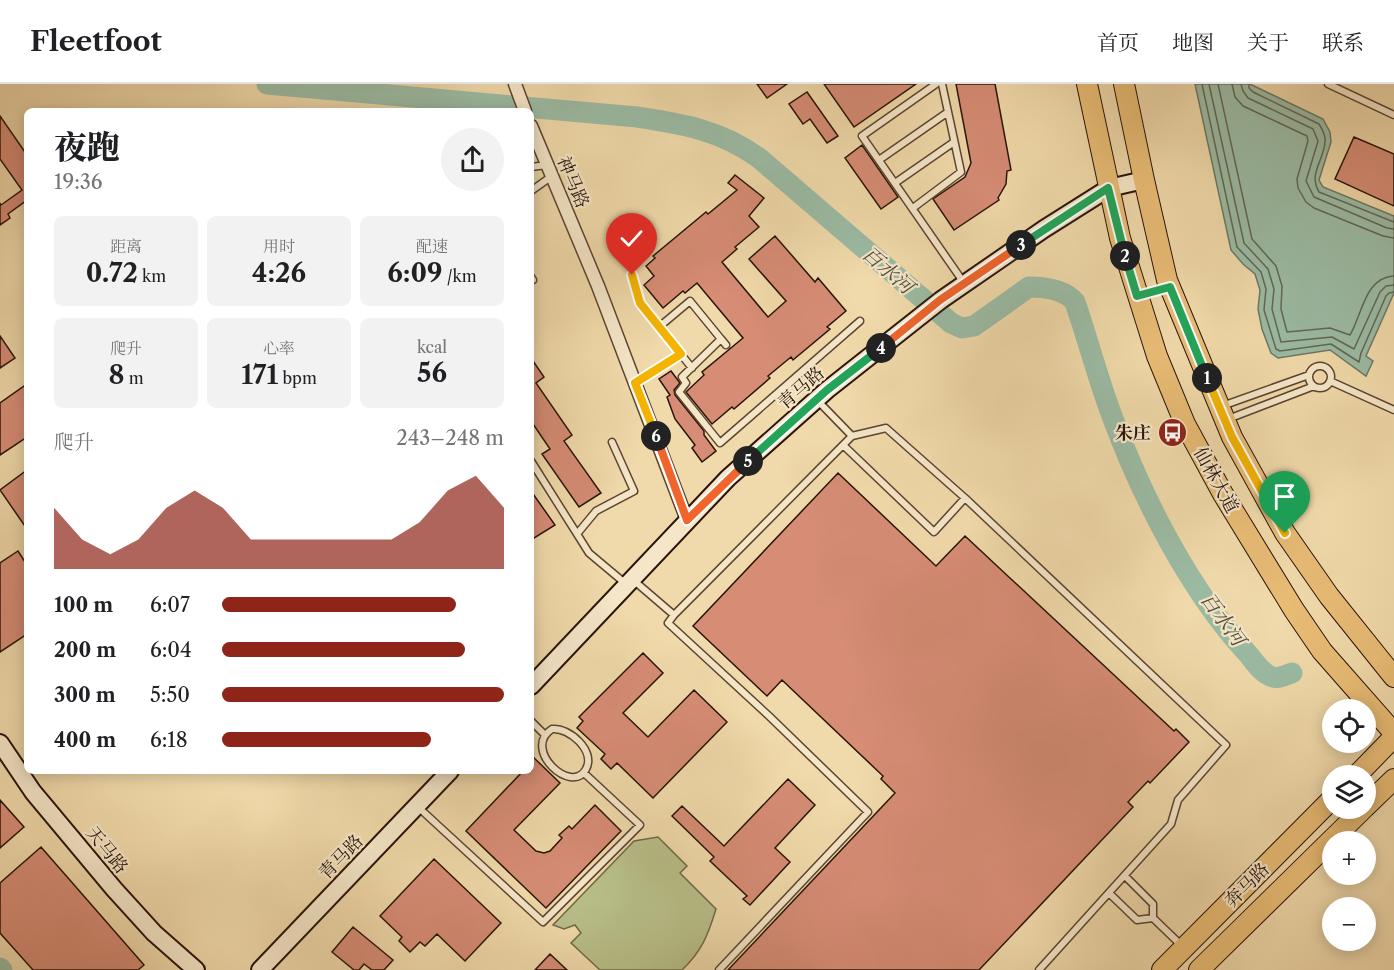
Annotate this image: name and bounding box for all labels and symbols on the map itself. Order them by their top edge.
street label: 神马路 [552,153,594,211]
pin [606,213,657,275]
pin: 3 [1006,230,1036,260]
water label: 百水河 [857,241,921,301]
pin: 2 [1110,241,1140,271]
pin: 4 [866,333,896,363]
street label: 青马路 [773,362,829,414]
pin: 1 [1192,363,1222,393]
bus stop icon: 朱庄 [1156,417,1188,449]
pin: 6 [641,421,671,451]
place label: 朱庄 [1115,422,1151,444]
street label: 仙林大道 [1189,443,1243,517]
pin: 5 [733,446,763,476]
pin [1259,471,1310,533]
water label: 百水河 [1196,588,1252,653]
street label: 天马路 [81,822,133,878]
street label: 青马路 [314,830,368,884]
street label: 奔马路 [1220,858,1274,912]

